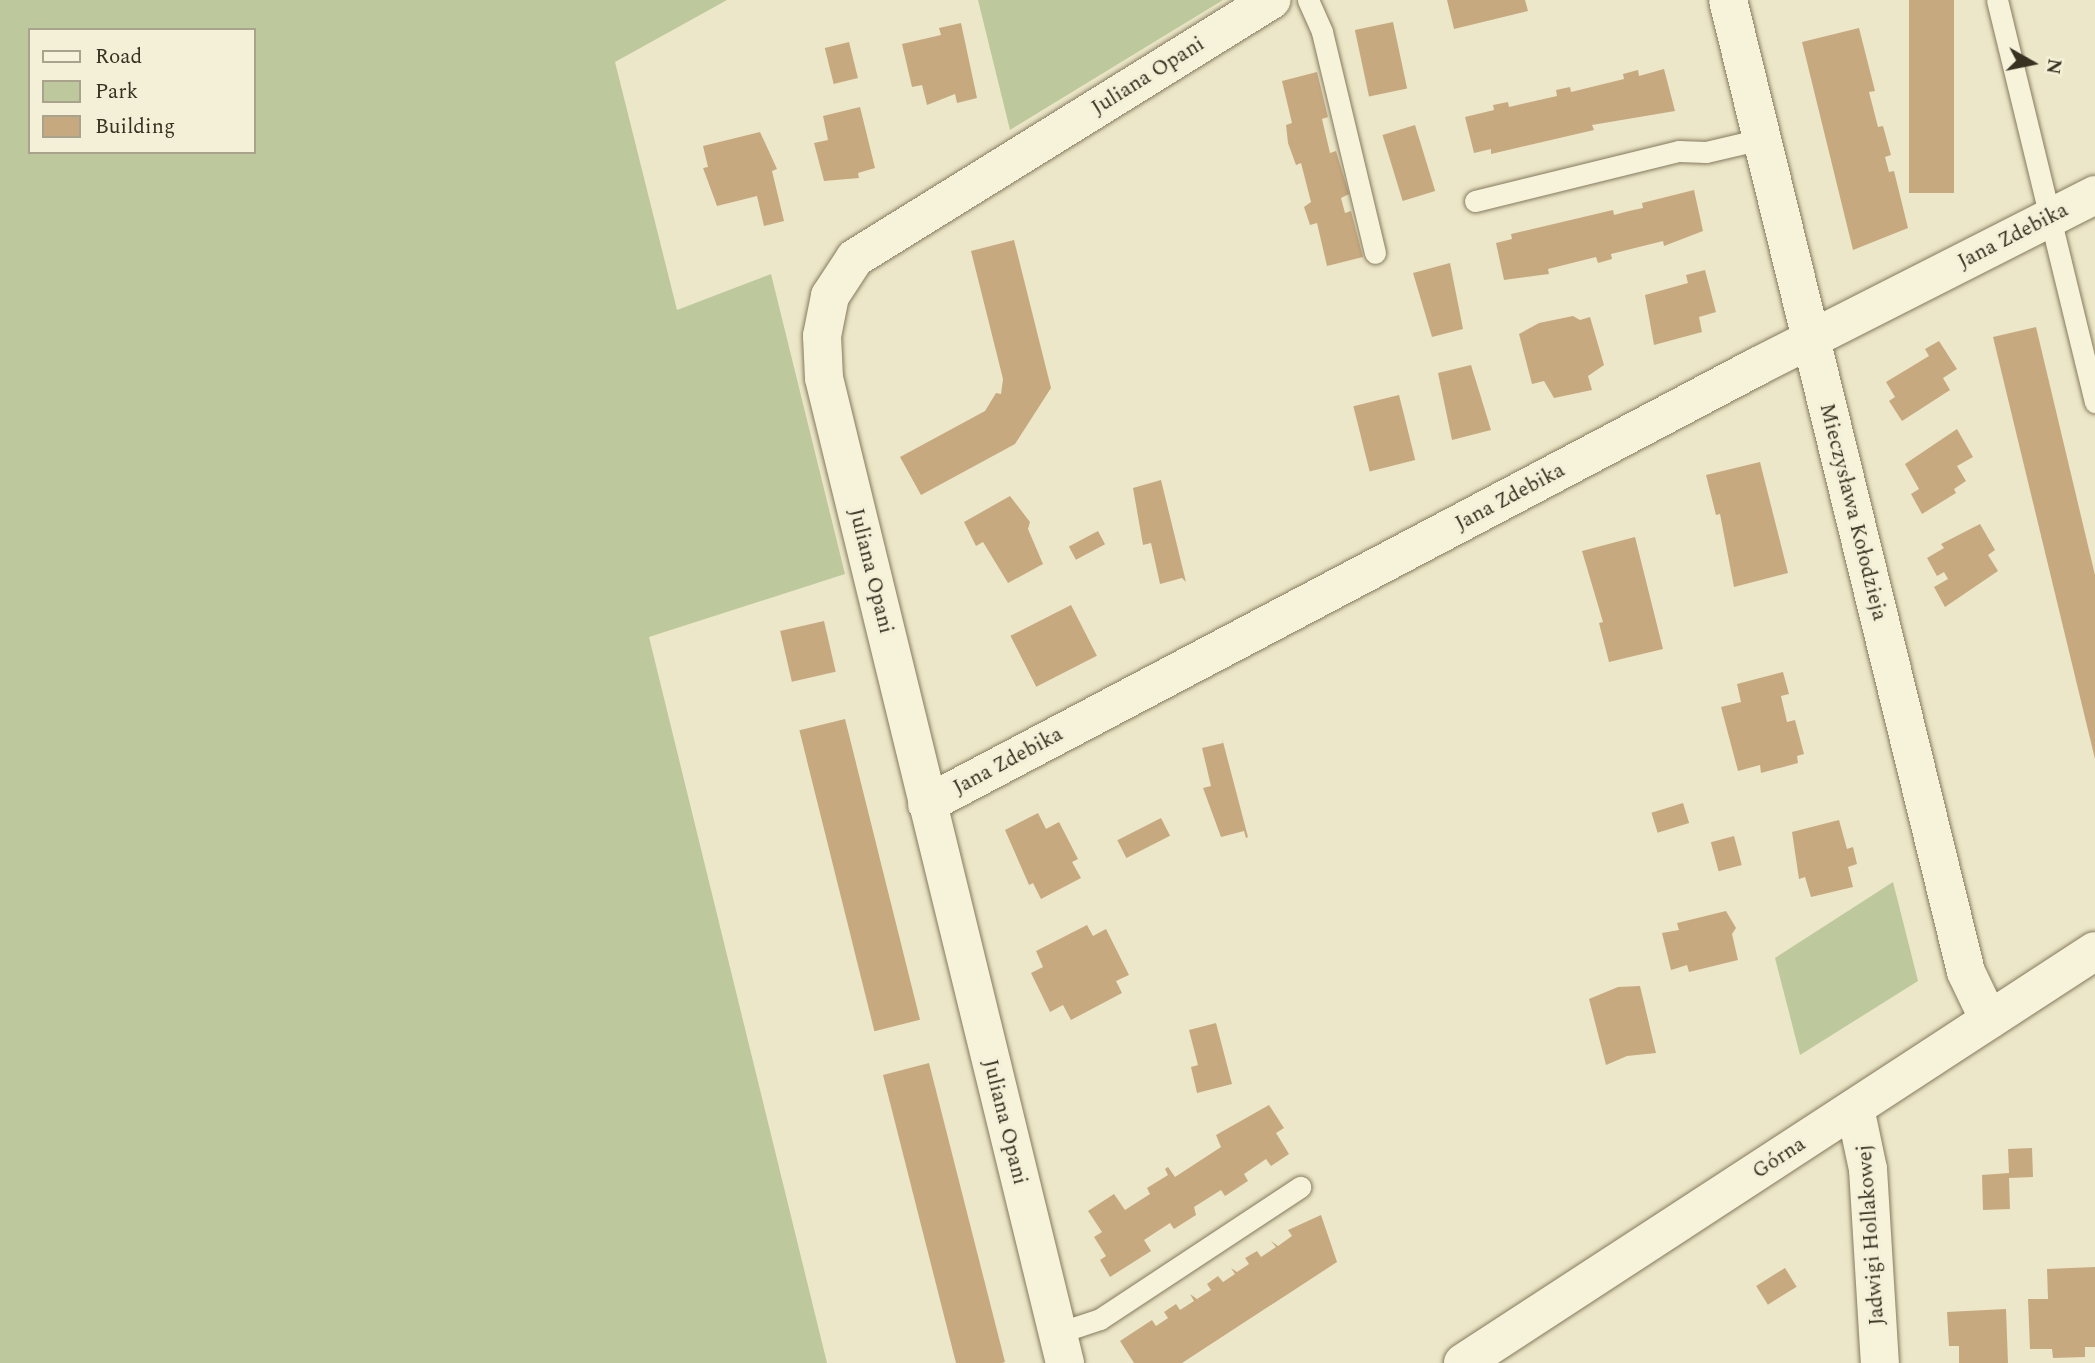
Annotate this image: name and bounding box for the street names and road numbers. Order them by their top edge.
street label: Juliana Opani [1087,31,1209,121]
street label: Jana Zdebika [1954,197,2072,275]
street label: Mieczysława Kołodzieja [1814,401,1892,623]
street label: Jana Zdebika [1451,458,1569,536]
street label: Juliana Opani [843,506,899,636]
street label: Jana Zdebika [949,722,1067,800]
street label: Juliana Opani [977,1057,1033,1187]
street label: Górna [1748,1132,1810,1184]
street label: Jadwigi Hollakowej [1852,1144,1890,1326]

